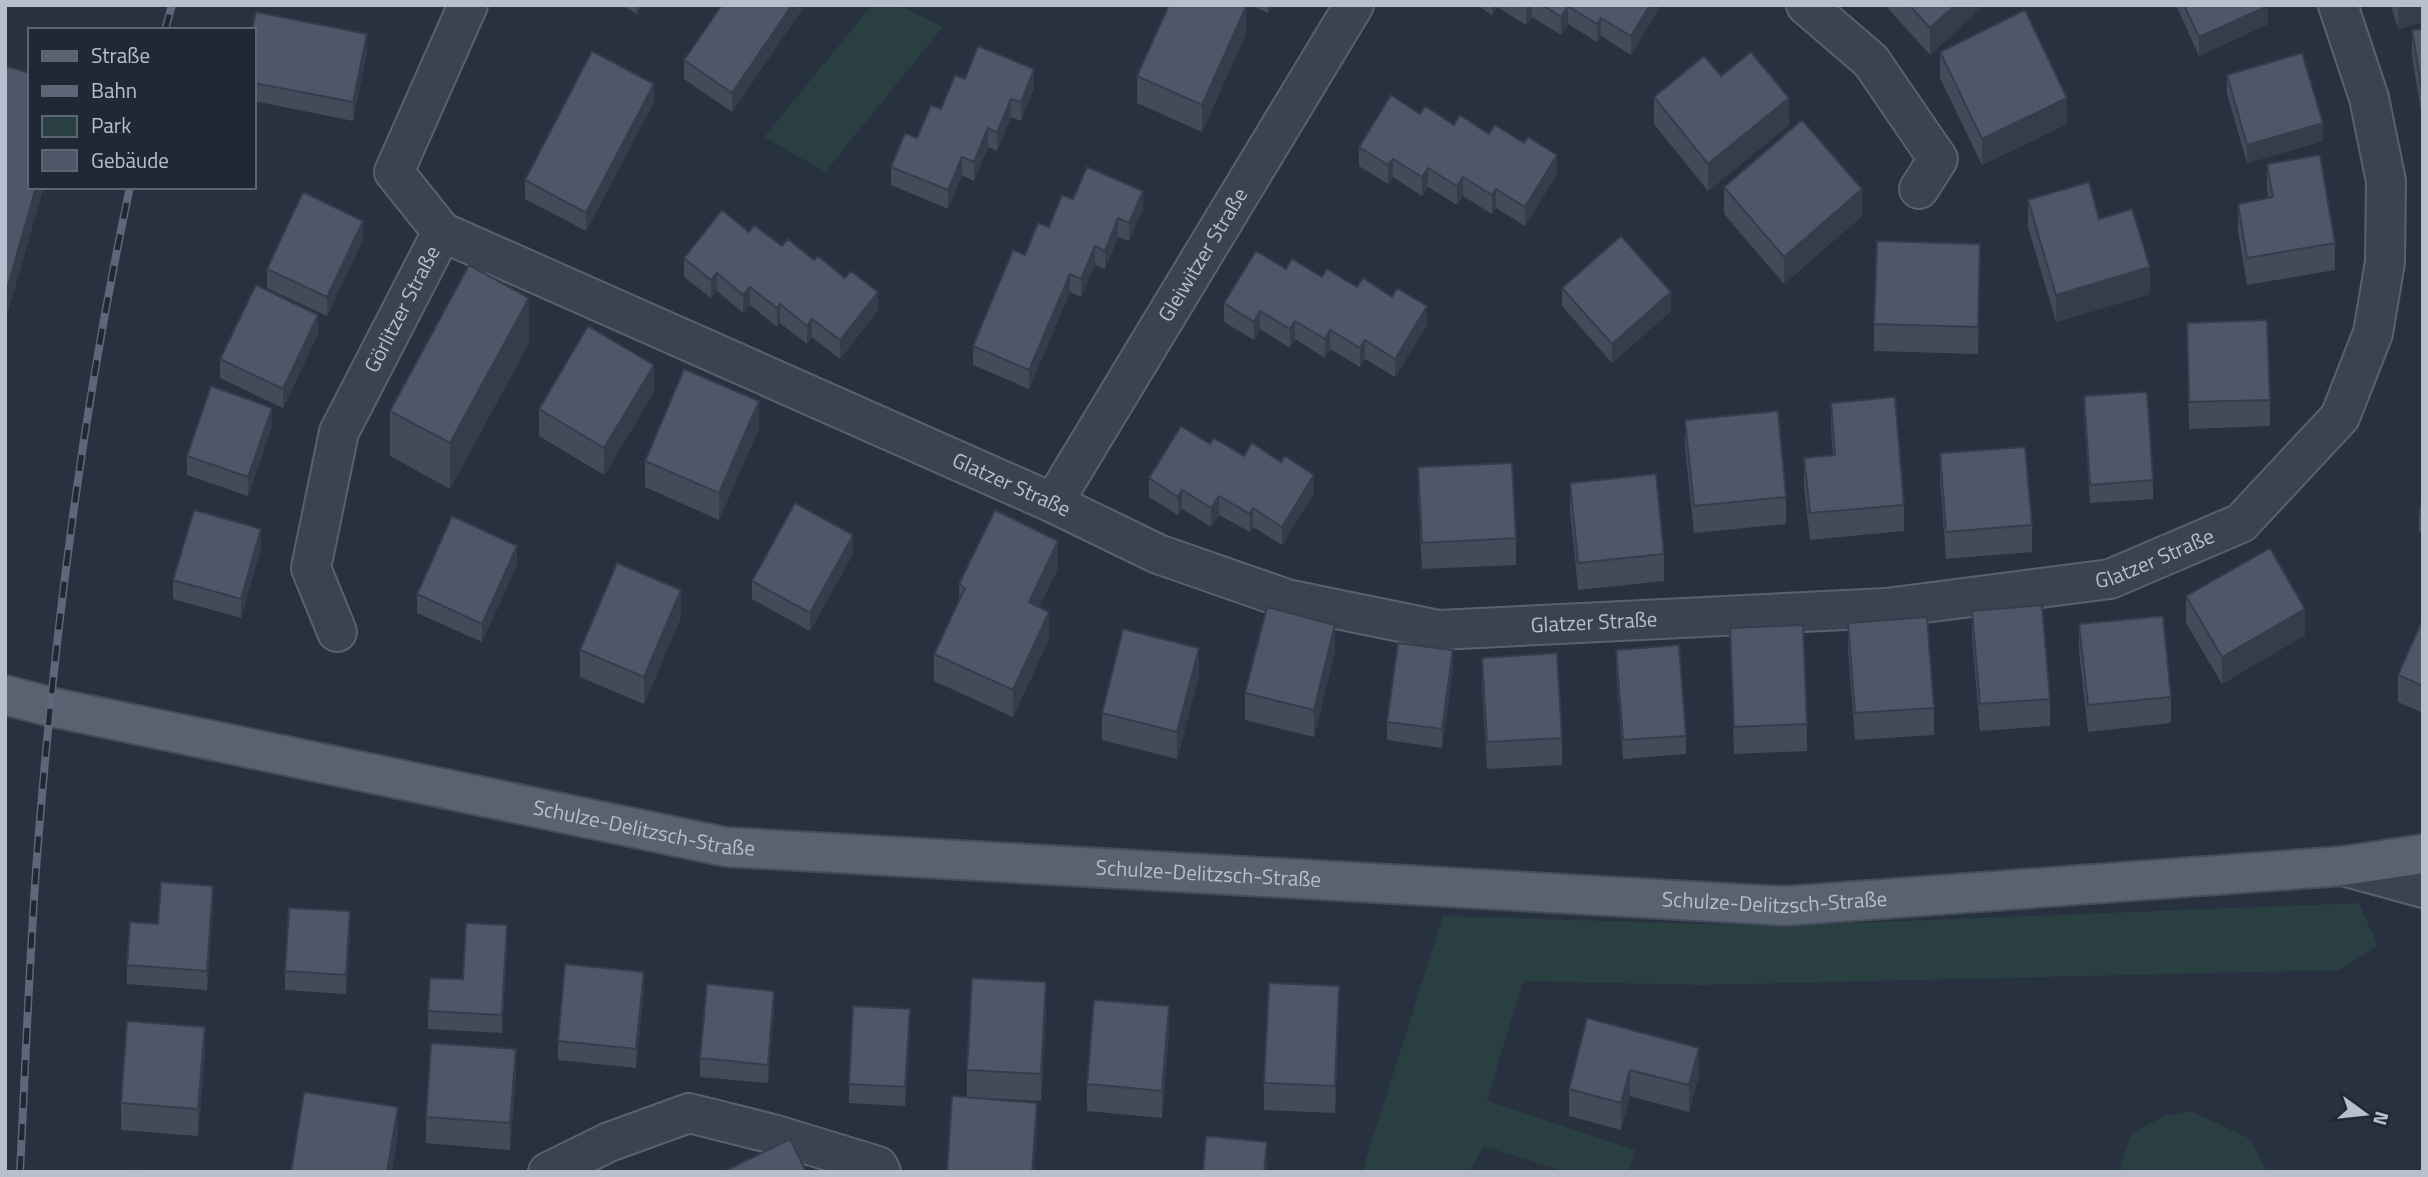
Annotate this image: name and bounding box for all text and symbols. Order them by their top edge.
legend [28,28,256,189]
text: Straße [91,39,150,71]
text: Bahn [91,74,137,106]
text: Park [91,109,131,141]
text: Gebäude [91,144,169,176]
street label: Gleiwitzer Straße [1149,181,1255,328]
street label: Görlitzer Straße [355,240,447,378]
street label: Glatzer Straße [947,443,1077,524]
street label: Glatzer Straße [2093,519,2219,596]
street label: Glatzer Straße [1530,602,1658,640]
street label: Schulze-Delitzsch-Straße [530,790,756,864]
street label: Schulze-Delitzsch-Straße [1095,851,1322,895]
street label: Schulze-Delitzsch-Straße [1661,882,1888,921]
north arrow [2330,1079,2400,1149]
text: N [2366,1108,2398,1129]

